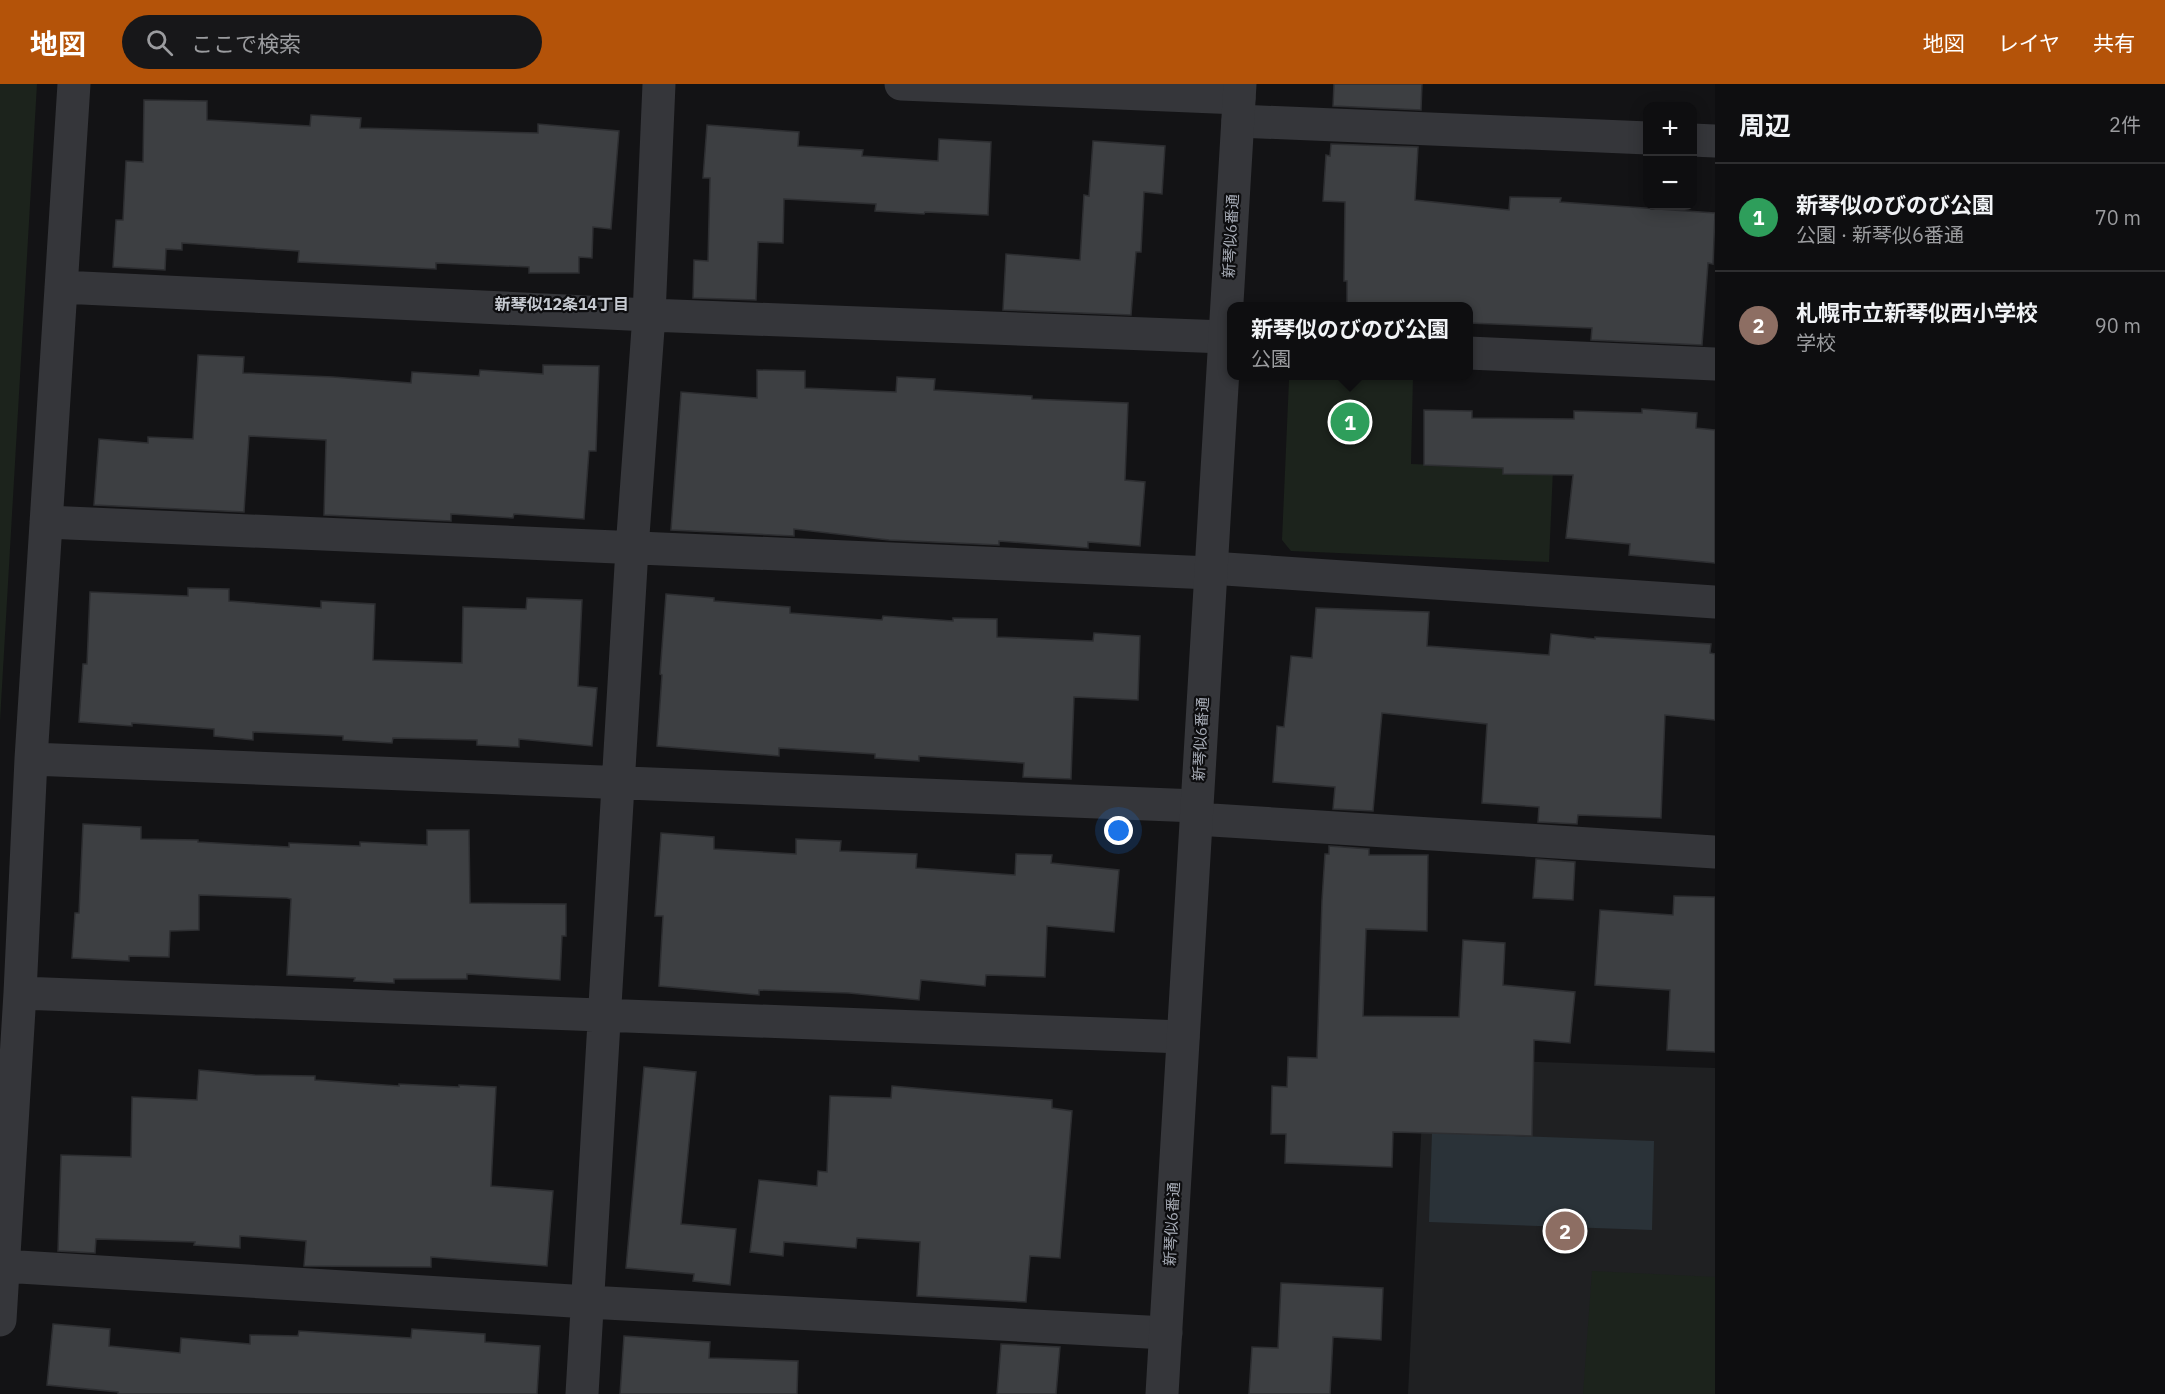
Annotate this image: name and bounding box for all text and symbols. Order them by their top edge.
search box [122,15,542,69]
text: 地図 [30,25,86,62]
icon: search [143,26,176,59]
text: ここで検索 [191,29,301,58]
text: 地図 [1923,29,1965,57]
text: レイヤ [1998,29,2060,57]
text: 共有 [2093,29,2135,57]
map controls [1643,102,1697,210]
button: + [1643,102,1697,156]
text: 周辺 [1739,108,1791,142]
text: 2件 [2109,111,2141,138]
button: − [1643,156,1697,210]
text: 新琴似のびのび公園 [1796,190,1994,219]
street label: 新琴似6番通 [1219,194,1242,278]
text: 1 [1753,204,1765,231]
text: 70 m [2095,204,2141,231]
text: 公園 · 新琴似6番通 [1796,221,1964,248]
district label: 新琴似12条14丁目 [495,294,629,314]
text: 札幌市立新琴似西小学校 [1796,298,2038,327]
popup [1227,302,1473,380]
text: 2 [1753,312,1765,339]
text: 90 m [2095,312,2141,339]
text: 新琴似のびのび公園 [1251,314,1449,343]
text: 学校 [1796,329,1836,356]
text: 公園 [1251,345,1291,372]
pin: 1 [1330,400,1370,444]
street label: 新琴似6番通 [1189,697,1212,781]
your location [1104,816,1133,845]
street label: 新琴似6番通 [1160,1182,1183,1266]
pin: 2 [1546,1208,1584,1254]

